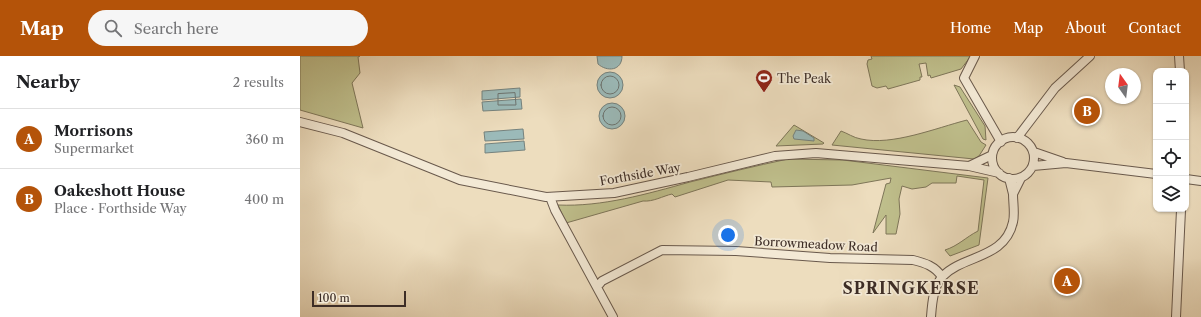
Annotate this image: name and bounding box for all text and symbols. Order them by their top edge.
search box [88,10,368,46]
text: Map [20,17,64,40]
icon: search [102,17,124,39]
text: Search here [134,19,219,38]
text: Home [950,19,991,37]
text: Map [1013,19,1043,37]
text: About [1065,19,1106,37]
text: Contact [1128,19,1181,37]
sports icon: The Peak [754,68,774,93]
north arrow [1105,68,1141,104]
map controls [1153,68,1189,212]
button: + [1153,68,1189,104]
place label: The Peak [777,71,832,86]
text: Nearby [16,72,80,92]
text: 2 results [233,74,284,90]
pin: B [1074,96,1100,126]
button: − [1153,104,1189,140]
text: Morrisons [54,121,133,140]
text: A [24,131,34,147]
text: 360 m [245,131,284,147]
text: Supermarket [54,140,134,156]
button: locate [1153,140,1189,176]
street label: Forthside Way [598,159,682,188]
button: layers [1153,176,1189,212]
text: Oakeshott House [54,181,185,200]
text: B [24,191,34,207]
text: 400 m [244,191,284,207]
text: Place · Forthside Way [54,200,187,216]
your location [718,225,738,245]
street label: Borrowmeadow Road [754,233,879,255]
pin: A [1054,266,1080,296]
district label: SPRINGKERSE [843,278,979,298]
scale bar [312,289,406,308]
text: 100 m [318,291,350,305]

